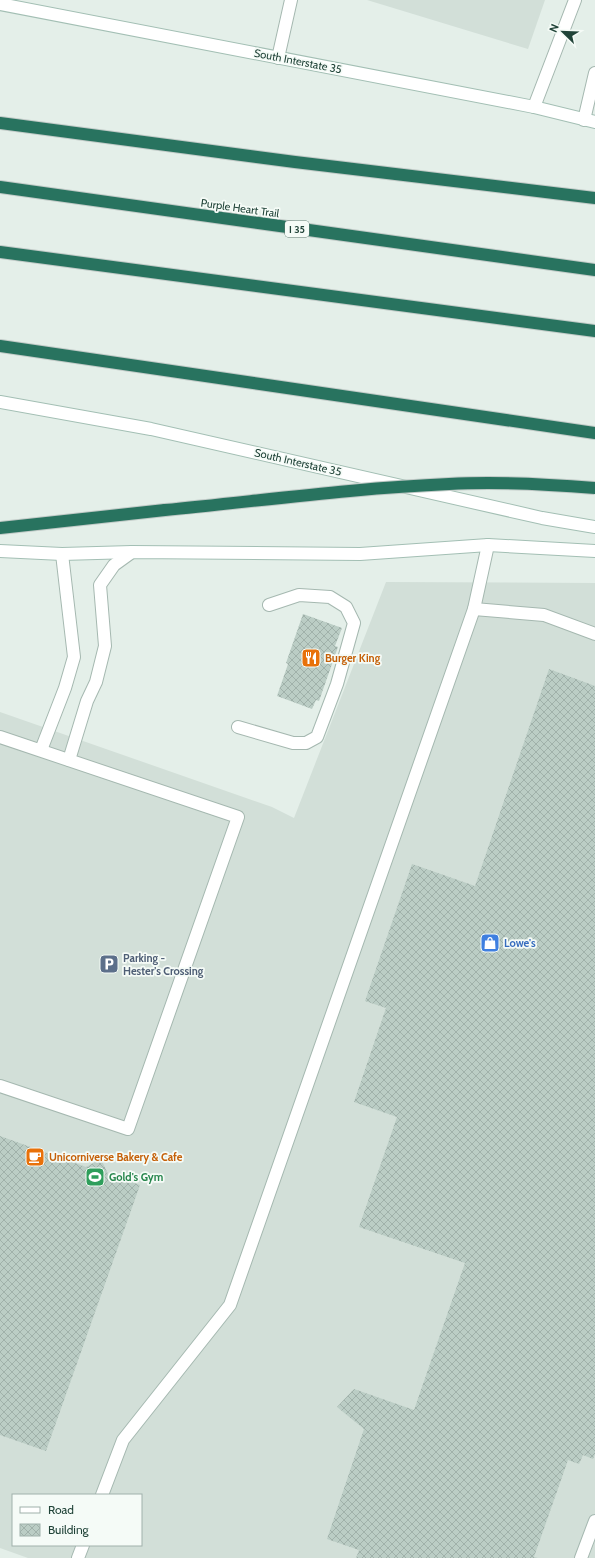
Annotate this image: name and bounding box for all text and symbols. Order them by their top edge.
north arrow [543,12,583,52]
text: N [546,22,562,34]
street label: South Interstate 35 [253,46,343,76]
street label: Purple Heart Trail [200,196,280,220]
road number: I 35 [285,221,309,237]
street label: South Interstate 35 [253,445,343,479]
restaurant icon: Burger King [300,647,322,669]
place label: Burger King [325,651,381,665]
shop icon: Lowe's [479,932,501,954]
place label: Lowe's [504,936,536,950]
place label: Parking - Hester's Crossing [123,951,204,978]
parking icon: Parking - Hester's Crossing [98,953,120,975]
cafe icon: Unicorniverse Bakery & Cafe [24,1146,46,1168]
place label: Unicorniverse Bakery & Cafe [49,1150,183,1164]
sports icon: Gold's Gym [84,1166,106,1188]
place label: Gold's Gym [109,1170,163,1184]
legend [12,1494,142,1546]
text: Road [48,1502,74,1517]
text: Building [48,1522,90,1537]

